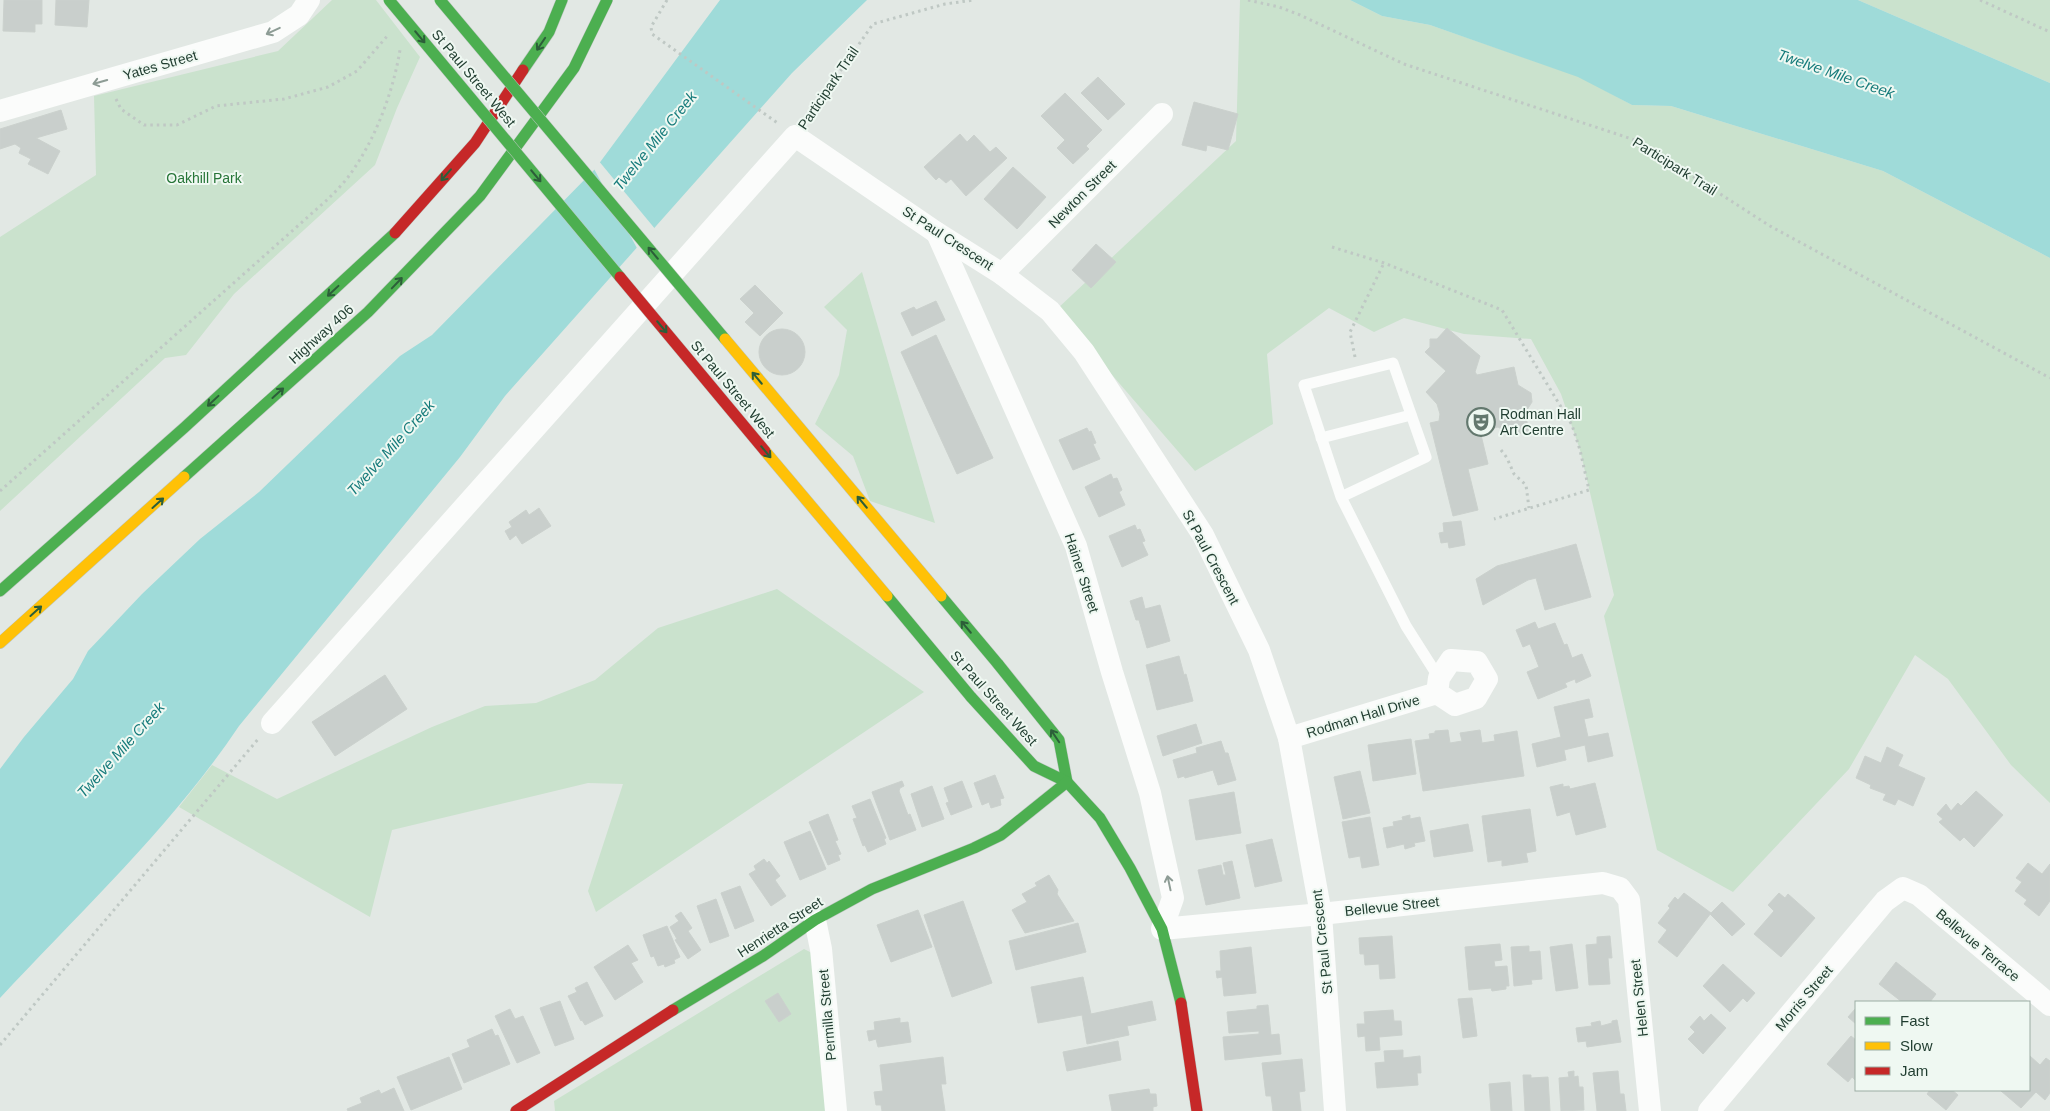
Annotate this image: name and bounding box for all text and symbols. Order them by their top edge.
one-way arrow [266,26,281,36]
street label: St Paul Street West [429,26,519,130]
one-way arrow [415,31,426,44]
one-way arrow [536,36,546,50]
street label: Participark Trail [794,44,862,132]
water label: Twelve Mile Creek [1776,46,1898,102]
street label: Yates Street [121,47,199,83]
one-way arrow [93,77,109,87]
water label: Twelve Mile Creek [610,87,701,194]
street label: Participark Trail [1630,134,1720,198]
street label: Newton Street [1045,157,1119,231]
one-way arrow [440,169,452,182]
one-way arrow [530,169,541,182]
park label: Oakhill Park [166,170,243,186]
street label: St Paul Crescent [900,203,996,273]
one-way arrow [647,247,659,260]
one-way arrow [391,276,403,289]
one-way arrow [326,285,339,297]
street label: Highway 406 [286,301,357,367]
one-way arrow [657,321,668,334]
street label: St Paul Street West [688,337,778,441]
one-way arrow [752,372,763,385]
one-way arrow [272,388,285,399]
one-way arrow [207,395,219,407]
water label: Twelve Mile Creek [343,395,439,499]
place label: Rodman Hall Art Centre [1500,406,1581,438]
theatre icon: Rodman Hall Art Centre [1466,407,1496,437]
one-way arrow [761,445,772,458]
one-way arrow [856,496,868,509]
one-way arrow [151,497,164,508]
street label: St Paul Crescent [1179,507,1243,607]
street label: Hainer Street [1062,531,1102,615]
one-way arrow [30,605,43,617]
one-way arrow [961,620,972,633]
street label: St Paul Street West [947,647,1041,749]
street label: Rodman Hall Drive [1304,691,1422,741]
water label: Twelve Mile Creek [73,697,169,801]
one-way arrow [1049,729,1060,743]
one-way arrow [1164,875,1173,891]
street label: St Paul Crescent [1309,889,1335,995]
street label: Bellevue Street [1344,893,1440,919]
street label: Henrietta Street [735,894,826,960]
street label: Bellevue Terrace [1933,905,2023,985]
street label: Helen Street [1627,958,1651,1038]
street label: Morris Street [1772,962,1836,1034]
street label: Permilla Street [815,968,839,1061]
legend [1855,1001,2030,1091]
text: Fast [1900,1012,1930,1029]
text: Slow [1900,1037,1933,1054]
text: Jam [1900,1062,1928,1079]

